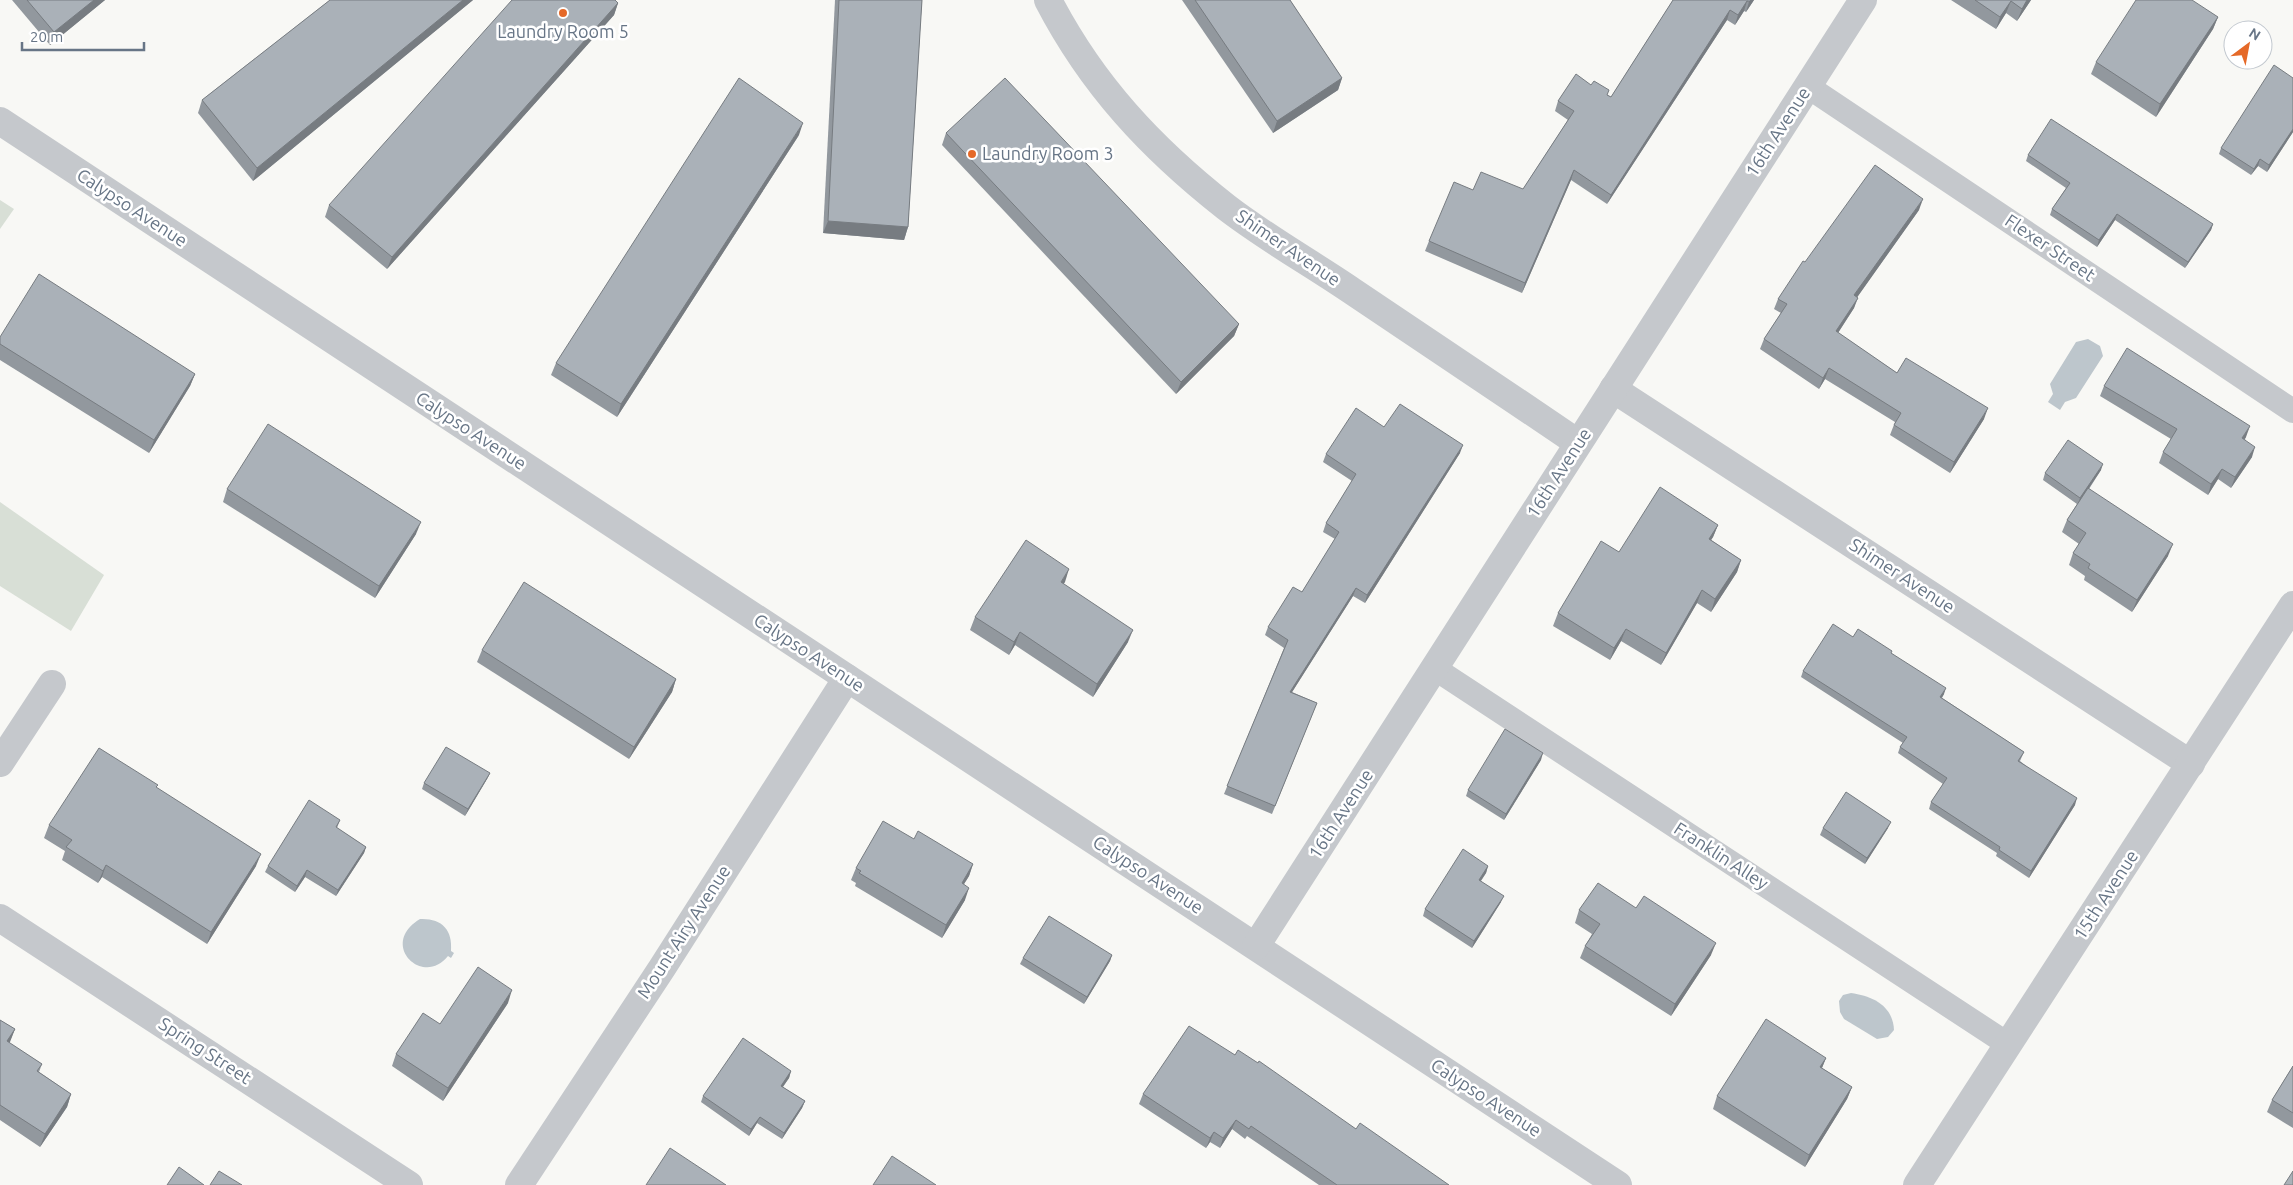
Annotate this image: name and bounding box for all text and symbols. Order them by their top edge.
marker: Laundry Room 5 [557,7,569,19]
scale bar [22,20,145,52]
north arrow [2223,20,2273,70]
place label: Laundry Room 5 [497,21,629,41]
text: N [2246,24,2264,44]
text: 20 m [30,28,63,45]
street label: 16th Avenue [1741,83,1813,180]
place label: Laundry Room 3 [982,143,1114,163]
marker: Laundry Room 3 [966,148,978,160]
street label: Calypso Avenue [74,164,191,250]
street label: Shimer Avenue [1233,205,1344,289]
street label: Flexer Street [2002,210,2099,285]
street label: Calypso Avenue [413,387,530,473]
street label: 16th Avenue [1522,424,1594,521]
street label: Shimer Avenue [1846,534,1959,617]
street label: Calypso Avenue [751,609,868,695]
street label: 16th Avenue [1304,765,1376,862]
street label: Franklin Alley [1671,817,1772,893]
street label: Calypso Avenue [1090,831,1207,917]
street label: 15th Avenue [2069,846,2141,943]
street label: Mount Airy Avenue [633,861,734,1002]
street label: Spring Street [156,1013,256,1087]
street label: Calypso Avenue [1428,1054,1545,1140]

